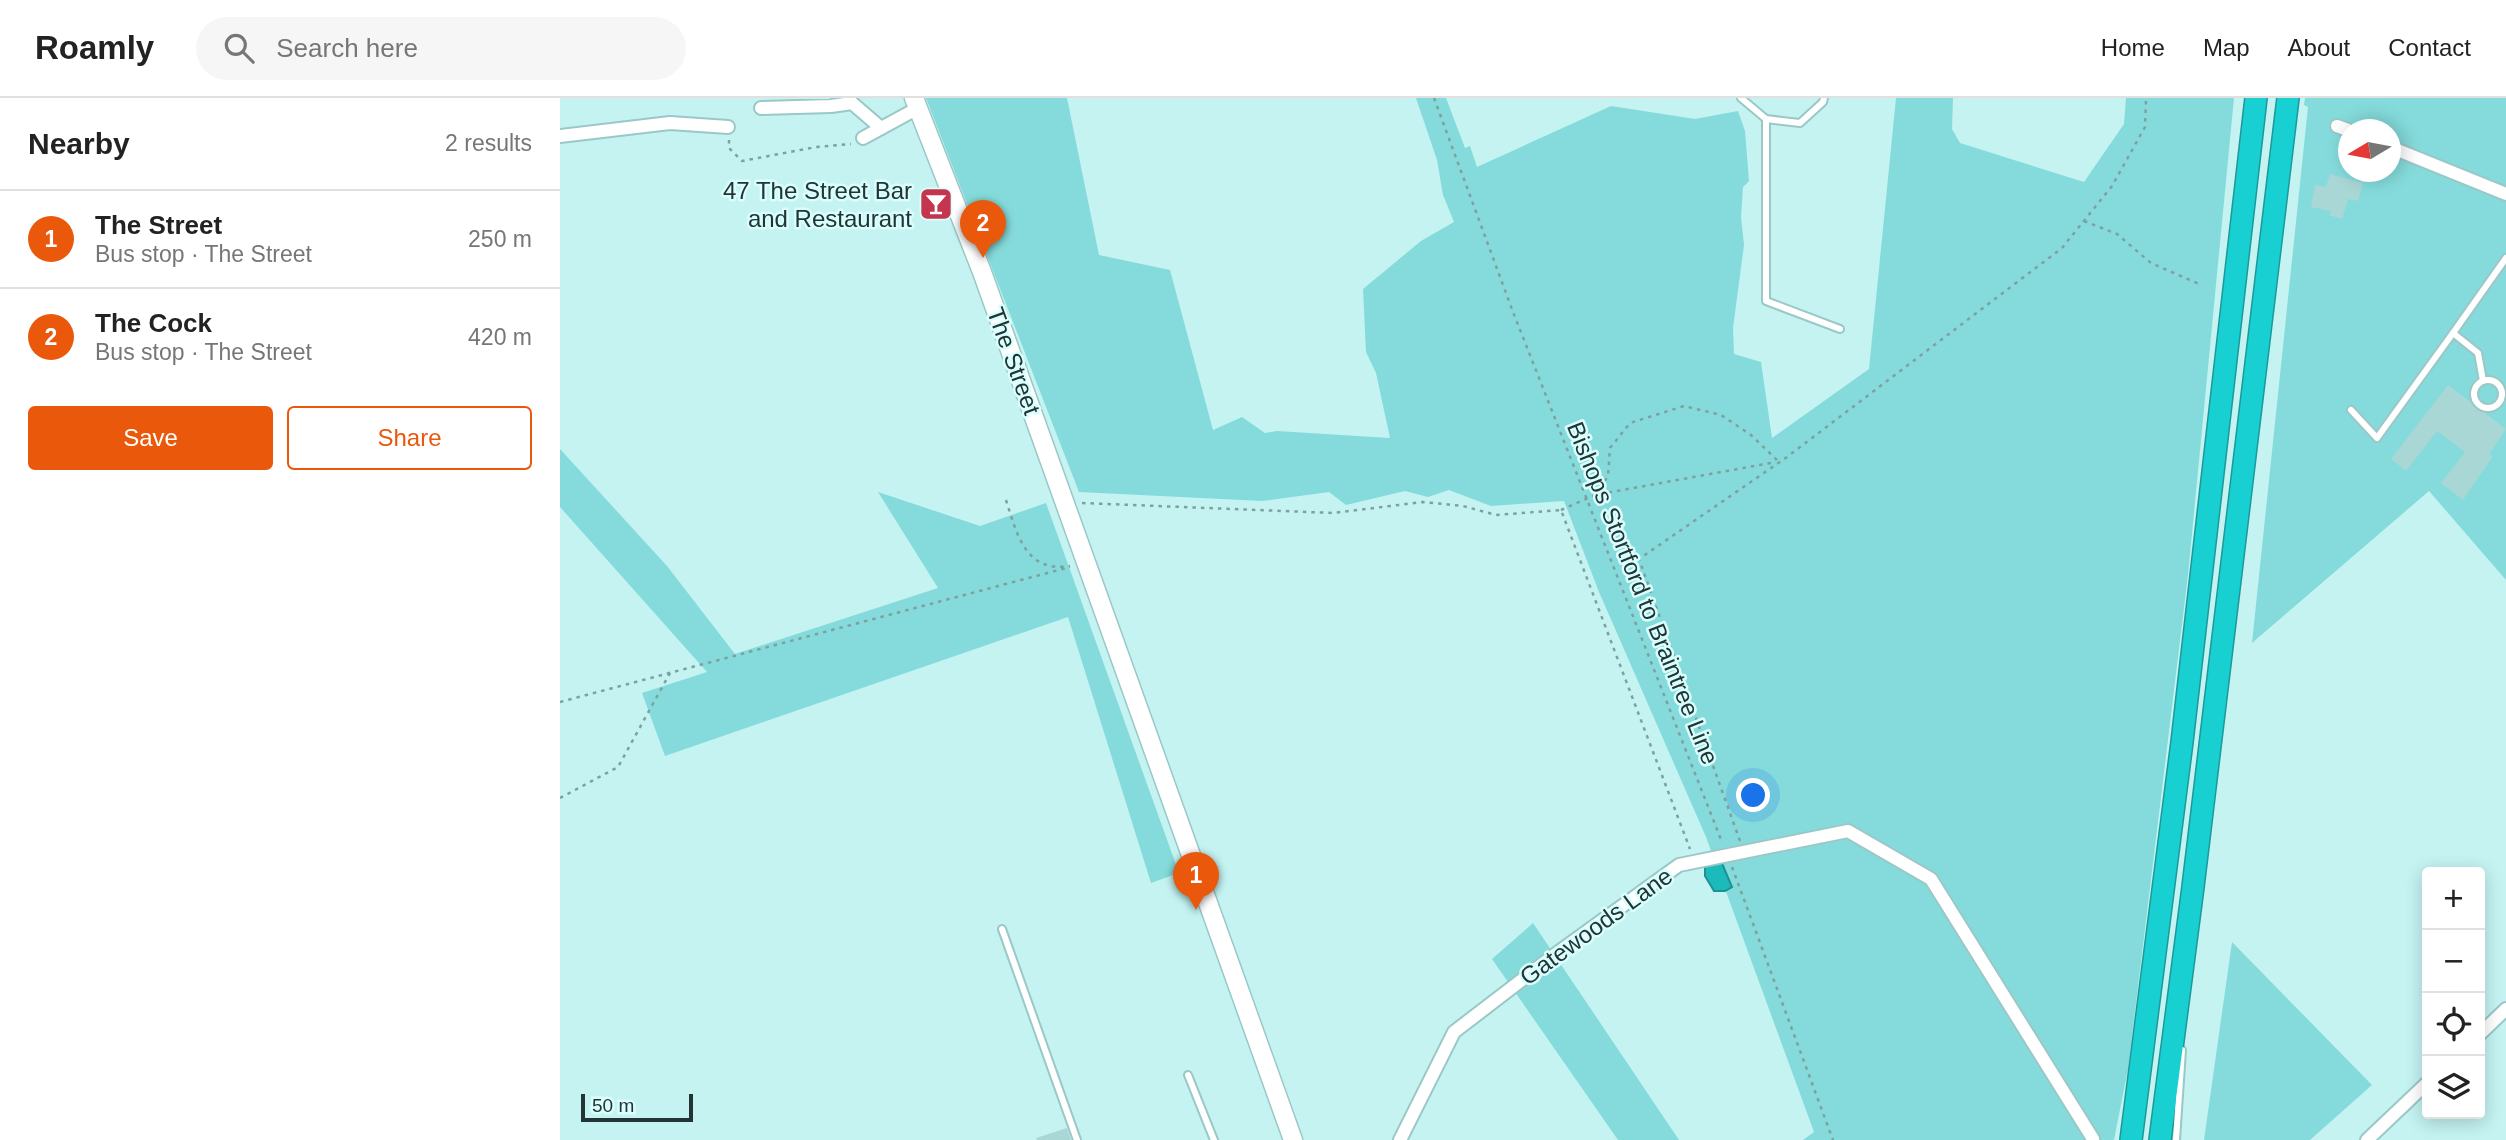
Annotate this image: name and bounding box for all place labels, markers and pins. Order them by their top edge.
place label: 47 The Street Bar and Restaurant [723,177,912,232]
bar icon: 47 The Street Bar and Restaurant [917,185,955,223]
pin: 2 [960,200,1006,258]
pin: 1 [1173,852,1219,910]

